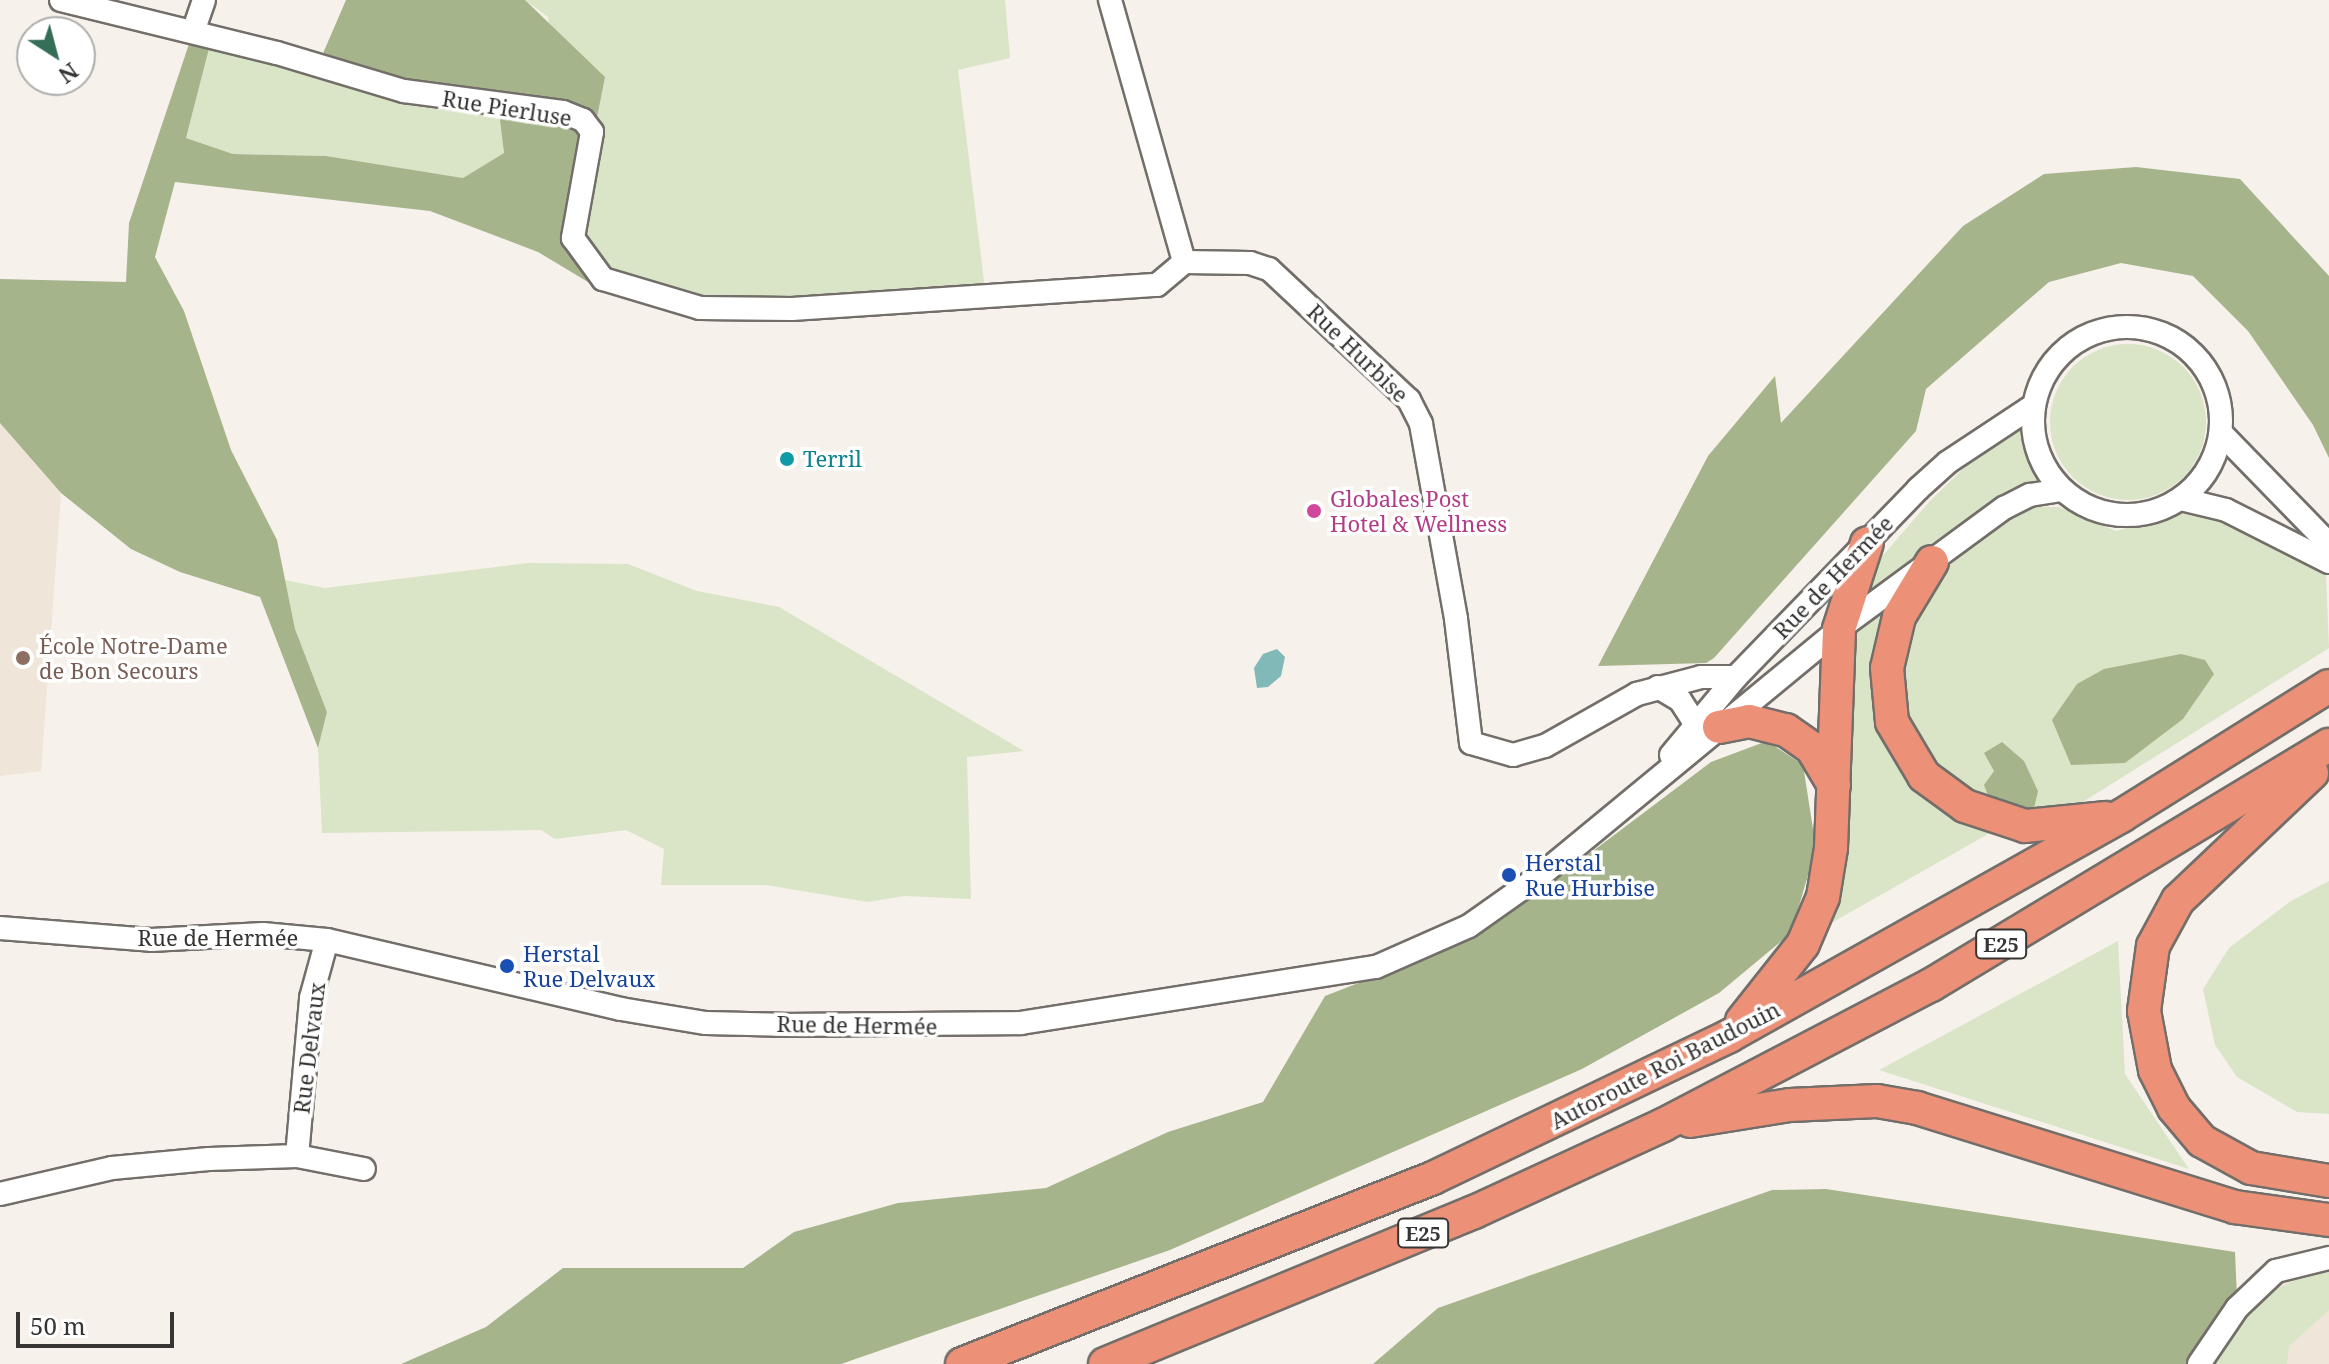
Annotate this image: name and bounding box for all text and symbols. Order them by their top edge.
north arrow [16,16,96,96]
text: N [53,57,85,91]
street label: Rue Pierluse [440,85,574,131]
street label: Rue Hurbise [1302,298,1414,408]
place label: Terril [803,446,862,472]
marker: Terril [778,450,796,468]
place label: Globales Post Hotel & Wellness [1330,485,1507,536]
marker: Globales Post Hotel & Wellness [1305,502,1323,520]
street label: Rue de Hermée [1768,510,1898,644]
place label: École Notre-Dame de Bon Secours [39,632,228,684]
marker: École Notre-Dame de Bon Secours [14,649,32,667]
place label: Herstal Rue Hurbise [1525,849,1655,900]
marker: Herstal Rue Hurbise [1500,866,1518,884]
street label: Rue de Hermée [138,925,298,951]
road number: E25 [1975,928,2027,960]
place label: Herstal Rue Delvaux [523,940,655,992]
marker: Herstal Rue Delvaux [498,957,516,975]
street label: Rue Delvaux [288,981,330,1115]
street label: Autoroute Roi Baudouin [1546,996,1784,1134]
street label: Rue de Hermée [776,1010,938,1040]
road number: E25 [1397,1217,1449,1249]
scale bar [20,1296,178,1346]
text: 50 m [30,1309,86,1342]

